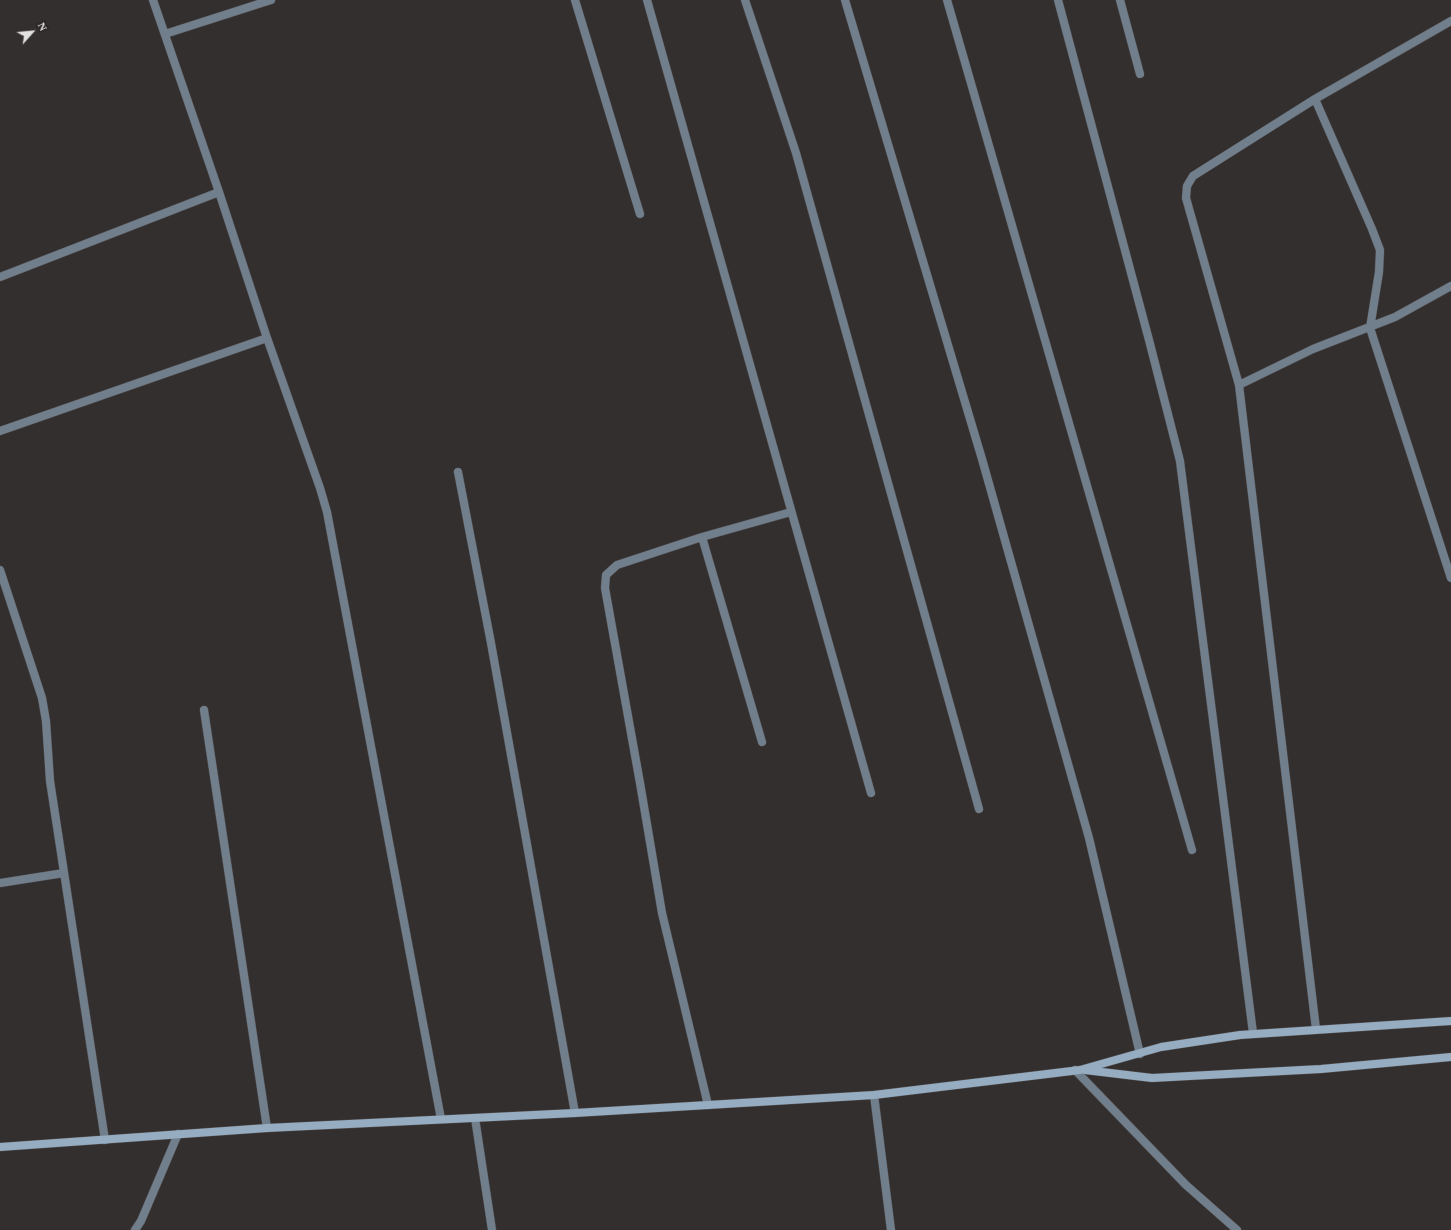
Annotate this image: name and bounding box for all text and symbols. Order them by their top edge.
north arrow [12,12,52,52]
text: N [36,20,50,33]

